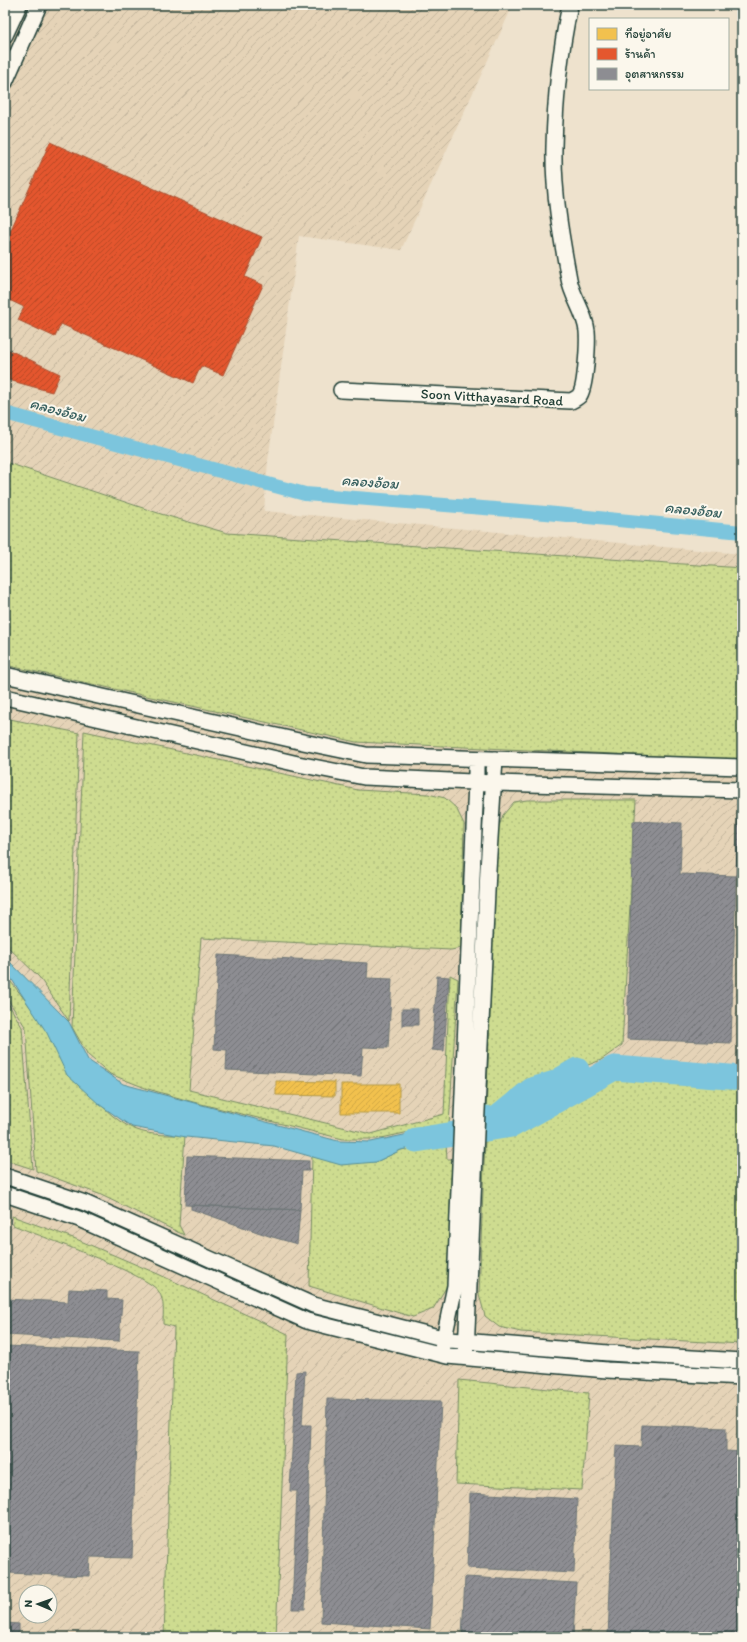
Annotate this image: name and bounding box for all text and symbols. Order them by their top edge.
legend [589,18,729,90]
text: ที่อยู่อาศัย [625,27,671,42]
text: ร้านค้า [625,47,656,61]
text: อุตสาหกรรม [625,67,684,83]
street label: Soon Vitthayasard Road [420,385,564,410]
water label: คลองอ้อม [28,394,89,426]
water label: คลองอ้อม [341,471,400,493]
water label: คลองอ้อม [664,498,723,522]
north arrow [18,1584,58,1624]
text: N [22,1600,35,1608]

